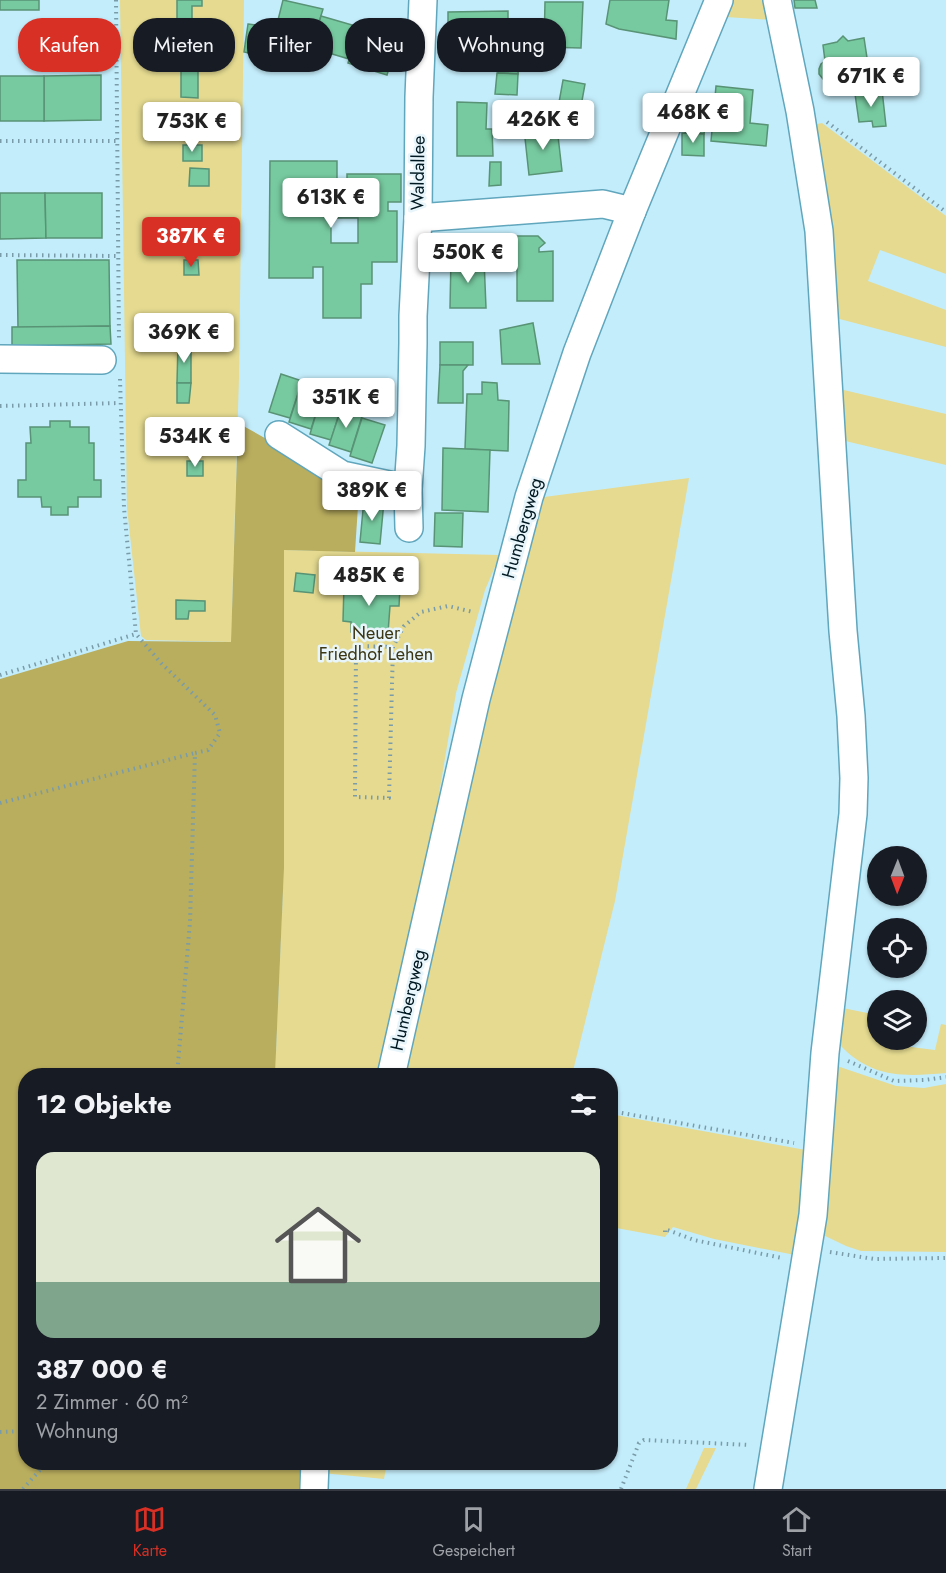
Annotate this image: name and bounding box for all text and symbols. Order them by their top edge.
chip: Kaufen [18,18,121,72]
chip: Mieten [133,18,235,72]
chip: Filter [247,18,333,72]
chip: Neu [345,18,425,72]
chip: Wohnung [437,18,566,72]
pin: 671K € [822,57,920,108]
text: 671K € [837,62,905,91]
pin: 468K € [644,93,742,144]
text: 468K € [657,98,729,127]
pin: 426K € [494,100,592,151]
pin: 753K € [143,102,241,153]
text: 426K € [506,105,580,134]
text: 753K € [157,107,227,136]
street label: Waldallee [404,135,432,211]
pin: 613K € [282,178,380,229]
text: 613K € [296,183,366,212]
pin: 387K € [142,217,240,268]
text: 387K € [156,222,226,251]
pin: 550K € [419,233,517,284]
text: 550K € [432,238,504,267]
pin: 369K € [135,313,233,364]
text: 369K € [148,318,220,347]
pin: 351K € [297,378,395,429]
text: 351K € [312,383,380,412]
pin: 534K € [146,417,244,468]
text: 534K € [159,422,231,451]
pin: 389K € [323,471,421,522]
street label: Humbergweg [495,475,549,581]
text: 389K € [336,476,408,505]
pin: 485K € [320,556,418,607]
text: 485K € [333,561,405,590]
park label: Neuer Friedhof Lehen [319,620,433,667]
north arrow [867,846,927,906]
map controls [867,846,927,1050]
button: locate [867,918,927,978]
street label: Humbergweg [384,947,432,1053]
button: layers [867,990,927,1050]
text: 12 Objekte [36,1085,172,1123]
icon: filters [567,1088,600,1121]
icon: home [264,1191,372,1299]
text: 387 000 € [36,1350,168,1388]
text: 2 Zimmer · 60 m² [36,1388,188,1417]
text: Wohnung [36,1417,119,1446]
tab: Karte [133,1503,167,1562]
tab: Gespeichert [433,1503,515,1562]
tab: Start [780,1503,813,1562]

